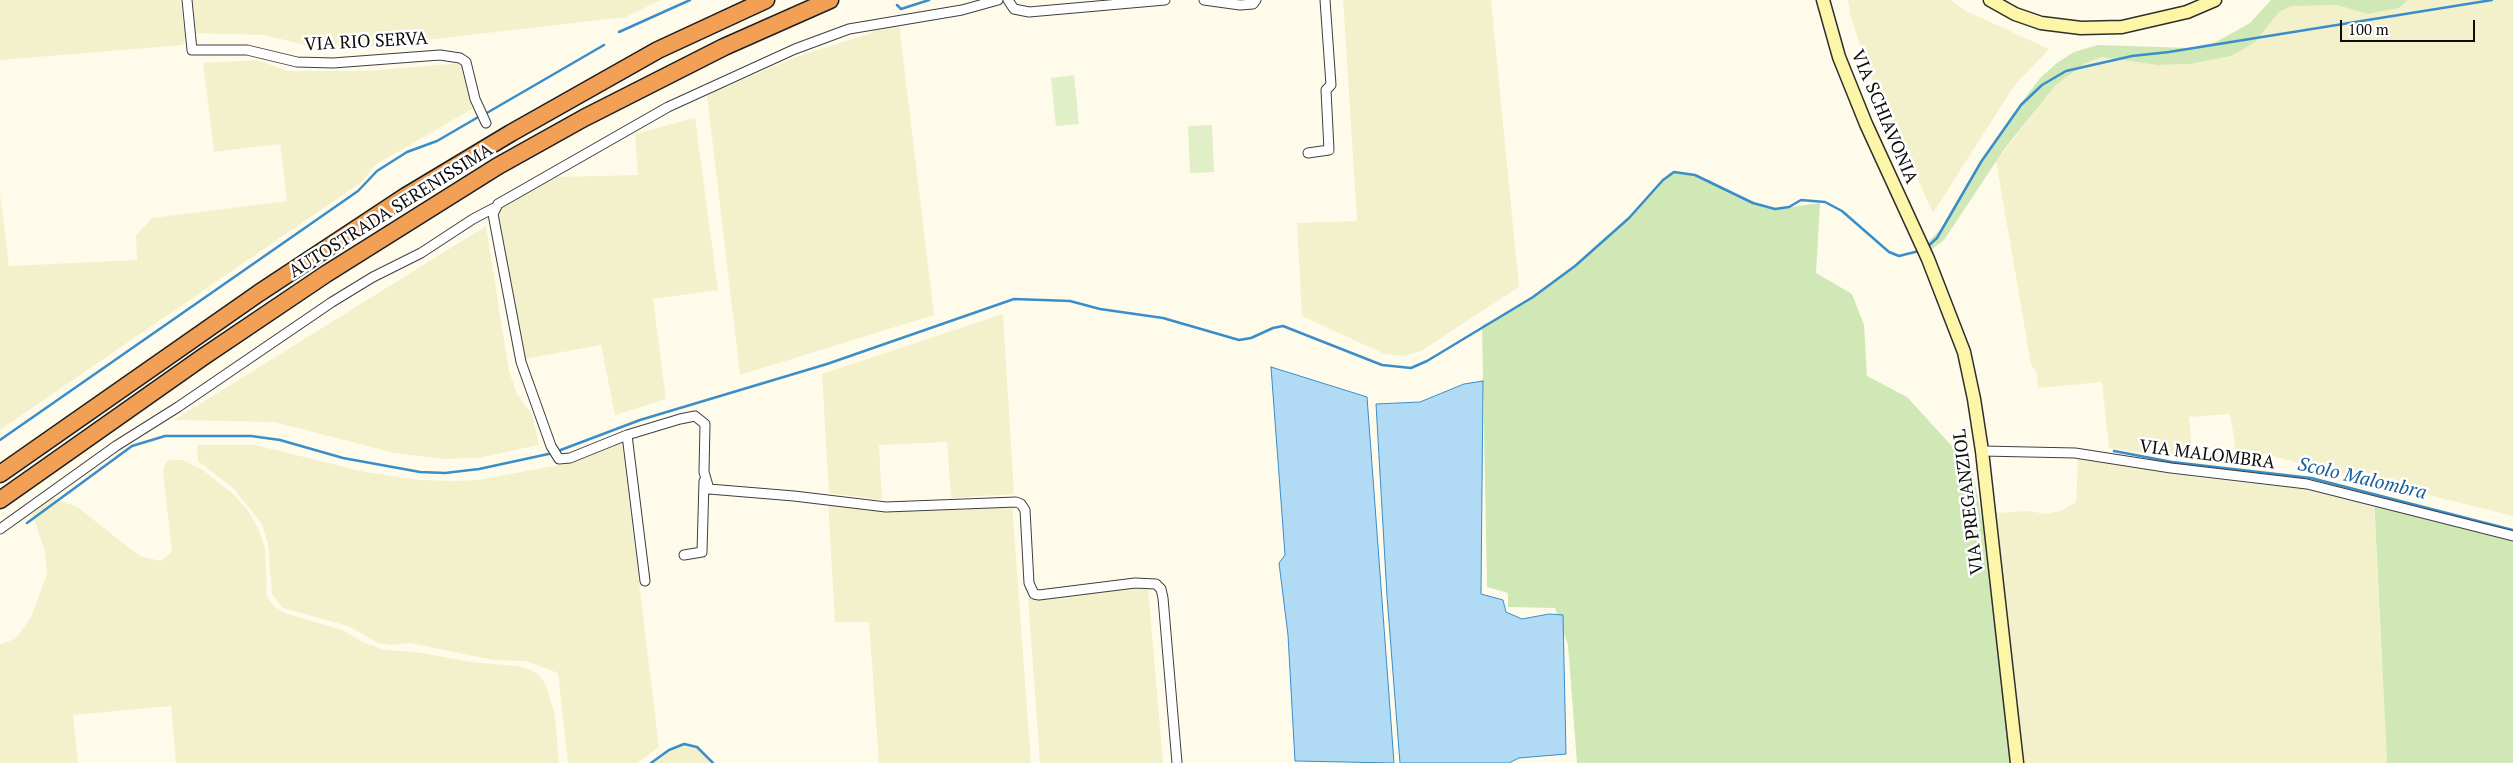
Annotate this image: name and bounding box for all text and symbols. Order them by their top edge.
scale bar [2343,10,2478,42]
text: 100 m [2348,19,2389,39]
street label: VIA RIO SERVA [304,28,428,56]
street label: VIA SCHIAVONIA [1846,47,1922,187]
street label: AUTOSTRADA SERENISSIMA [285,139,497,283]
street label: VIA PREGANZIOL [1949,428,1989,576]
street label: VIA MALOMBRA [2138,436,2276,474]
water label: Scolo Malombra [2295,453,2429,505]

